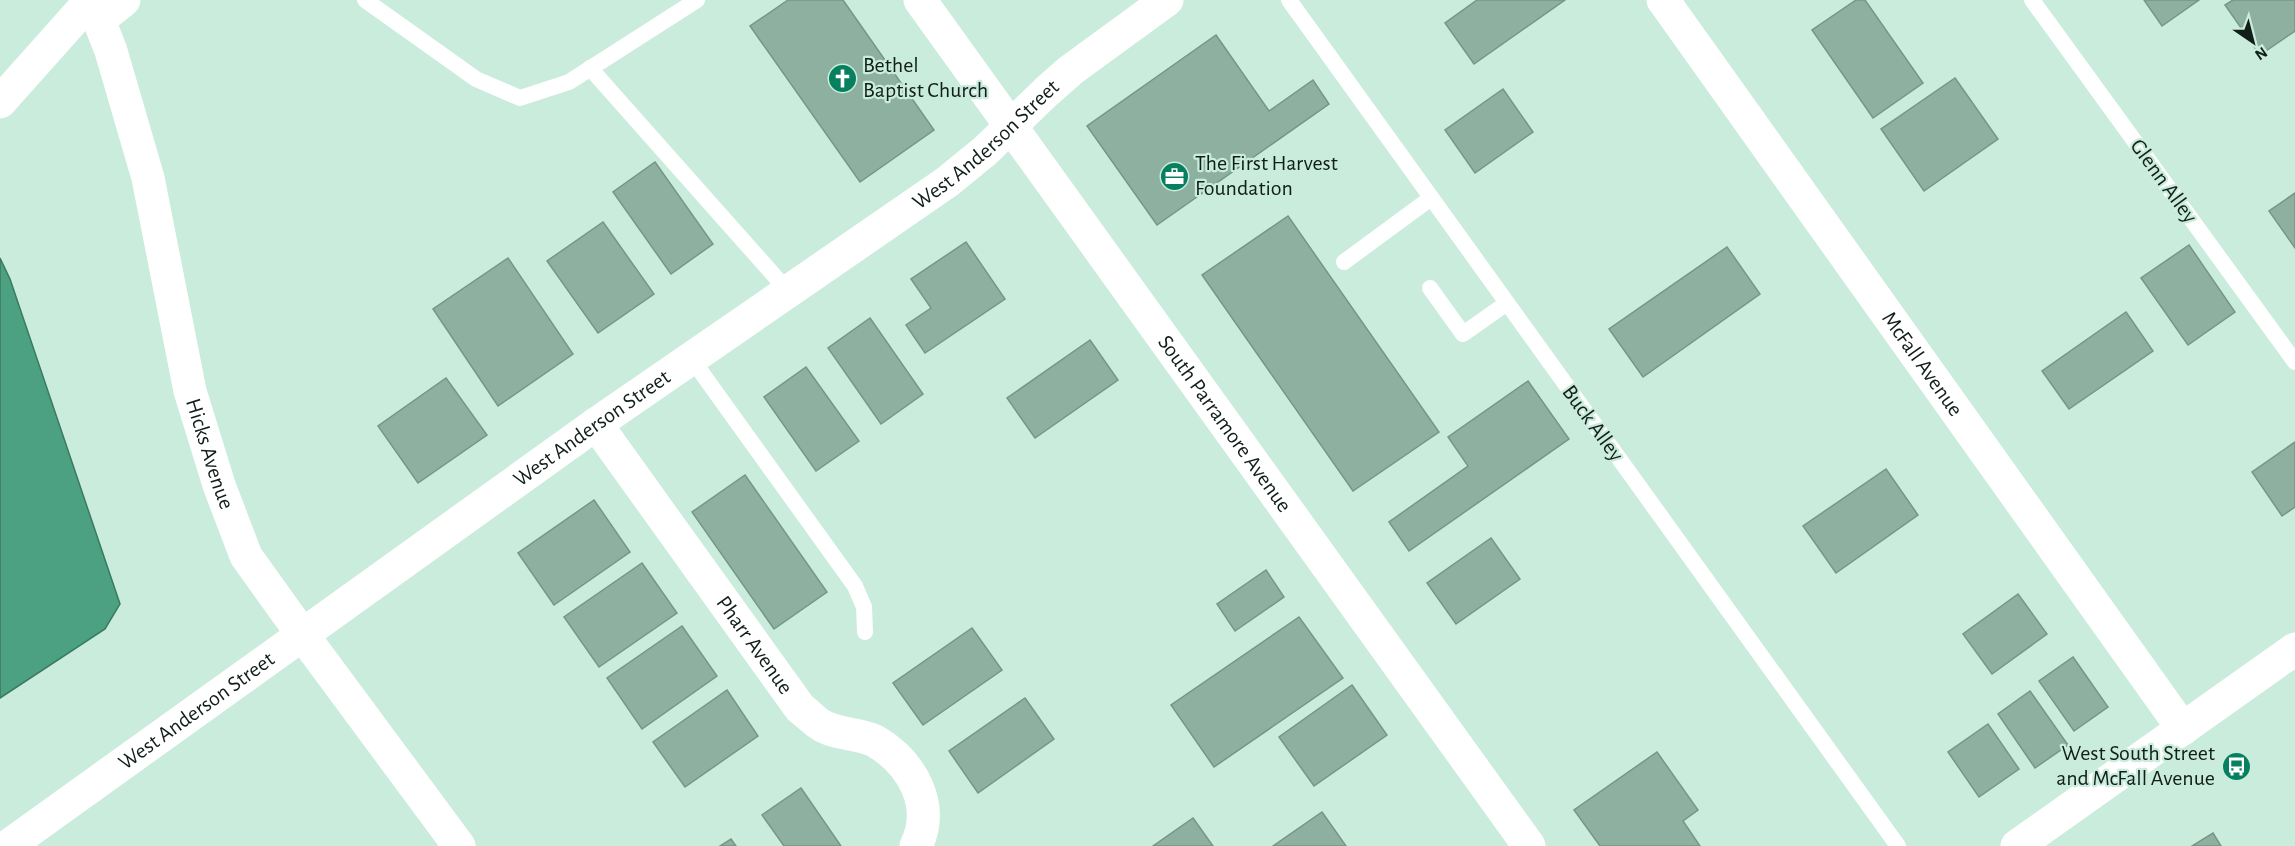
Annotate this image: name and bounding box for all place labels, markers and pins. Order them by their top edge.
place label: Bethel Baptist Church [863,54,988,101]
church icon: Bethel Baptist Church [826,62,858,94]
place label: The First Harvest Foundation [1195,152,1338,199]
office icon: The First Harvest Foundation [1158,160,1190,192]
place label: West South Street and McFall Avenue [2056,742,2215,789]
bus stop icon: West South Street and McFall Avenue [2220,750,2252,782]

